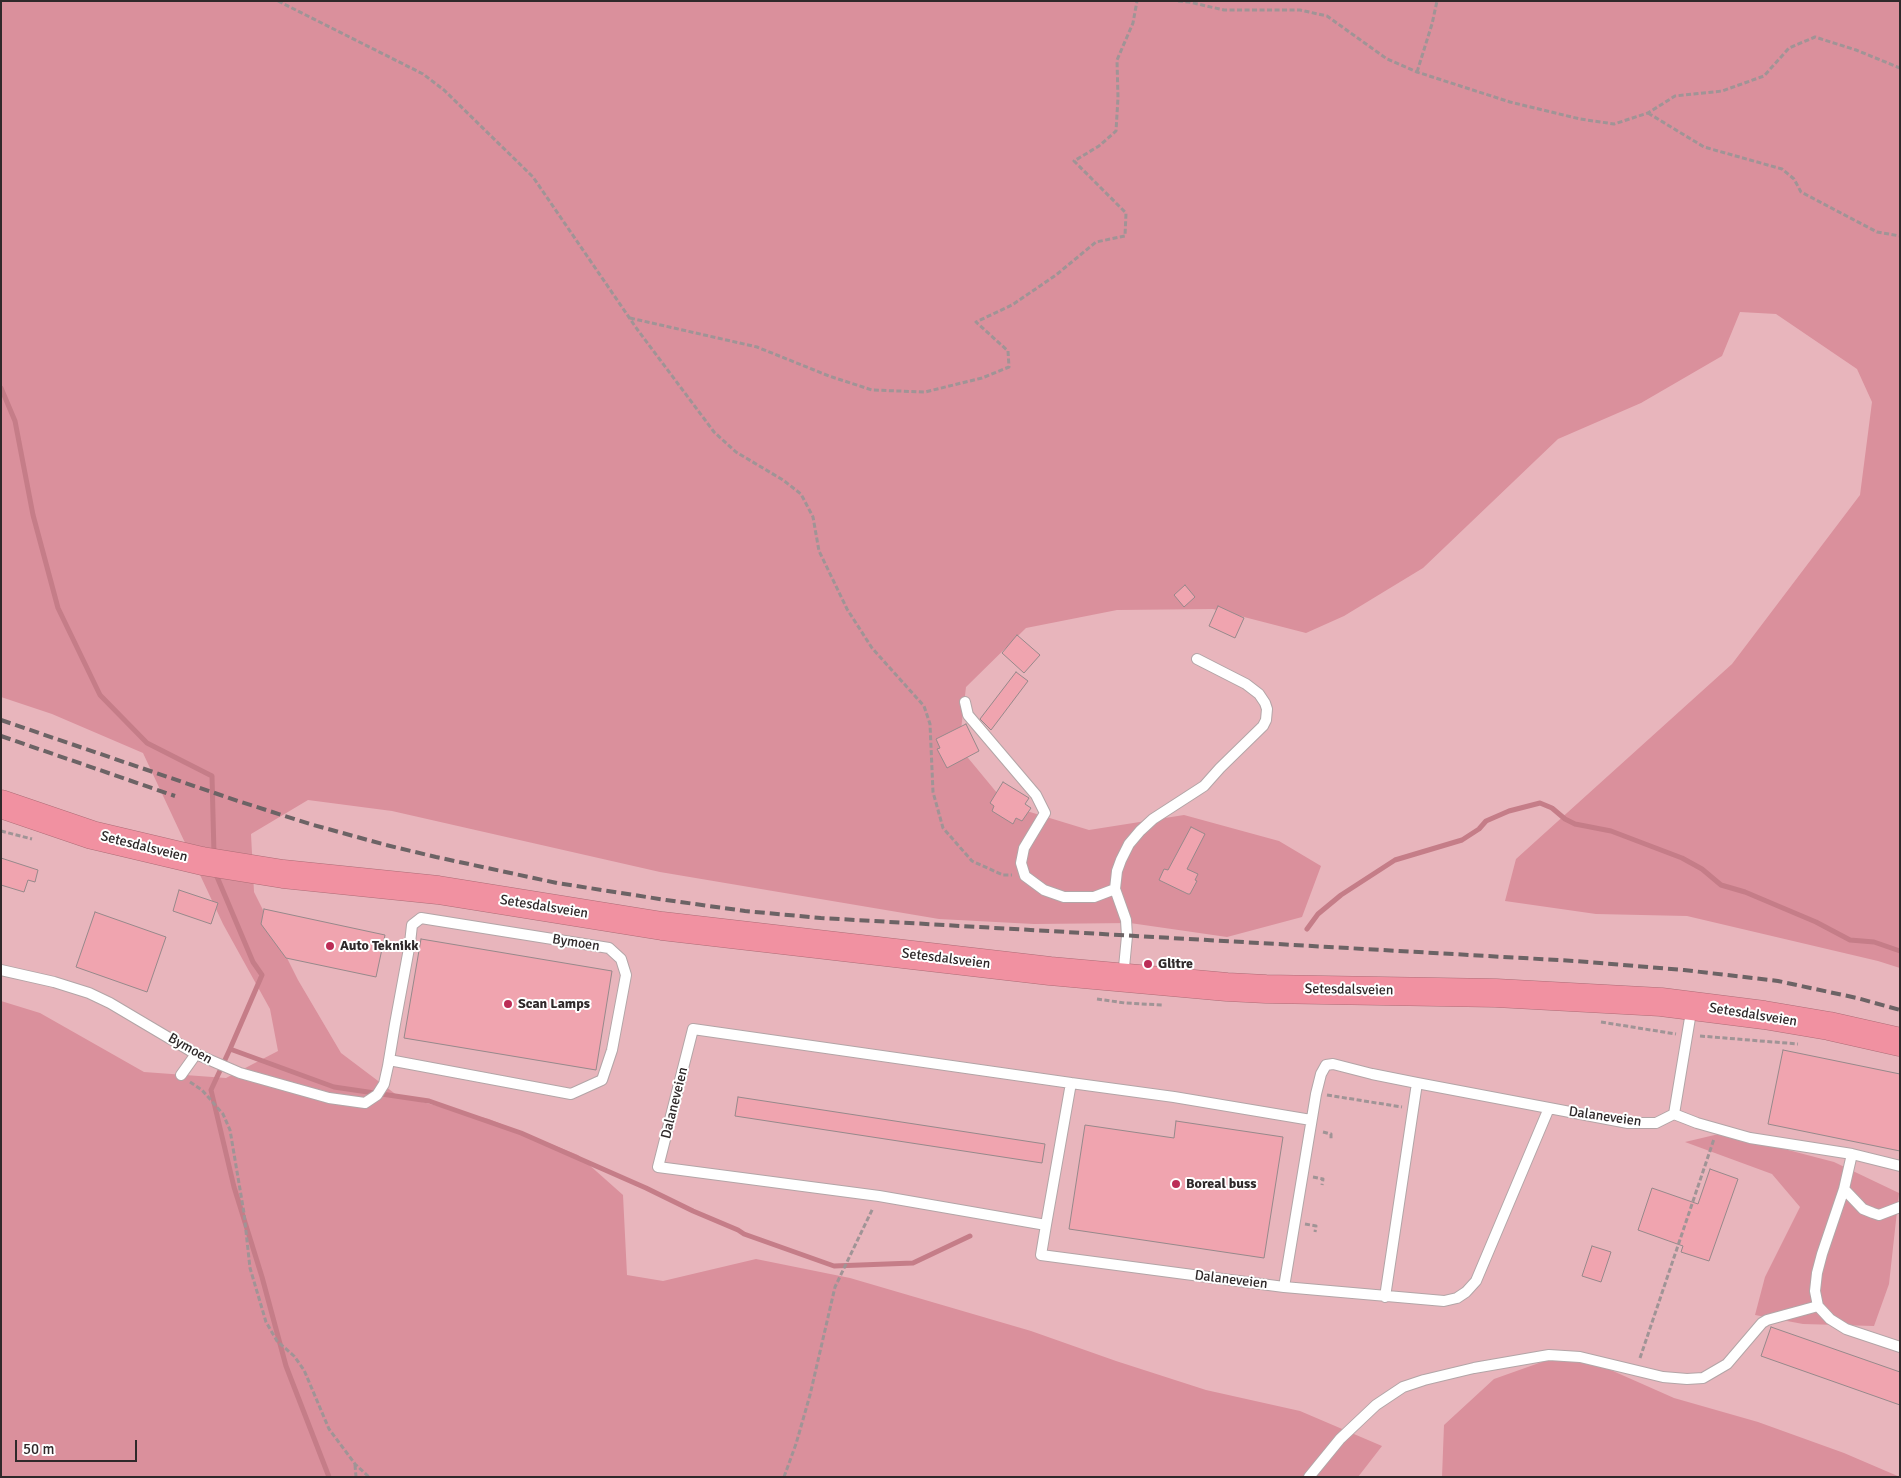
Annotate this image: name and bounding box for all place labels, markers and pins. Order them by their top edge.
place label: Auto Teknikk [340,938,419,954]
marker: Auto Teknikk [324,940,336,952]
place label: Glitre [1158,956,1193,972]
marker: Glitre [1142,958,1154,970]
place label: Scan Lamps [518,996,590,1012]
marker: Scan Lamps [502,998,514,1010]
place label: Boreal buss [1186,1176,1256,1192]
marker: Boreal buss [1170,1178,1182,1190]

